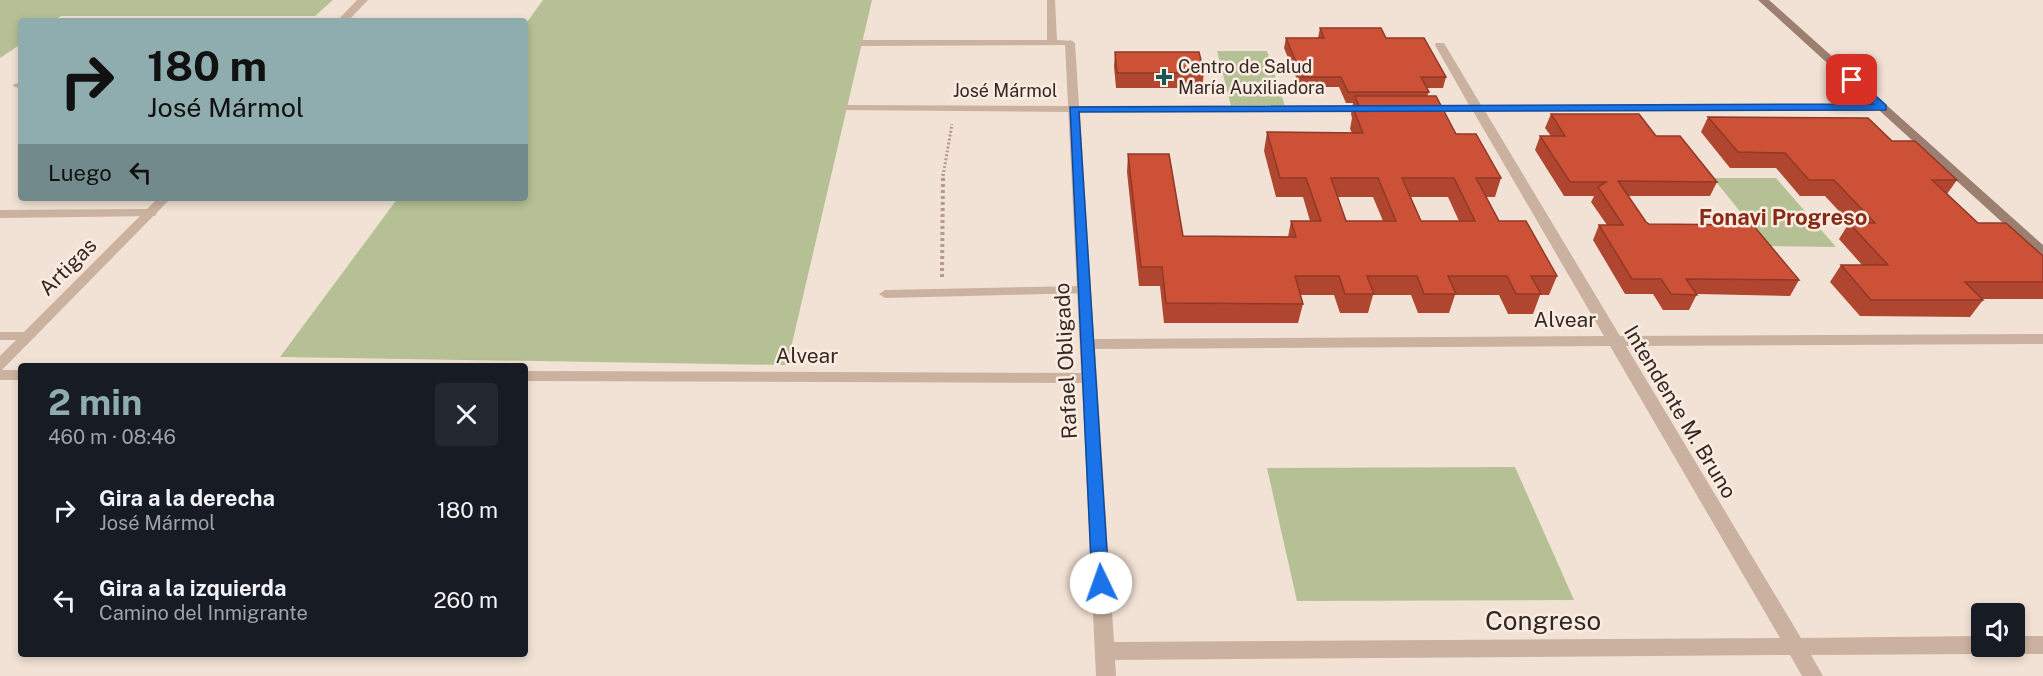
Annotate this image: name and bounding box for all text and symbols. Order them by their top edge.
text: 180 m [147,41,267,90]
icon: right [48,42,126,120]
pin [1826,54,1877,105]
place label: Centro de Salud María Auxiliadora [1178,56,1325,98]
icon: arrive [1835,63,1868,96]
marker: Centro de Salud María Auxiliadora [1155,68,1173,86]
street label: José Mármol [953,80,1057,101]
text: José Mármol [147,91,304,123]
icon: left [124,156,157,189]
text: Luego [48,160,112,186]
district label: Fonavi Progreso [1699,204,1867,230]
street label: Artigas [34,233,102,301]
street label: Rafael Obligado [1049,282,1082,440]
street label: Alvear [1534,307,1596,332]
street label: Intendente M. Bruno [1619,321,1742,503]
street label: Alvear [776,343,838,368]
text: 2 min [48,381,142,423]
button: close [435,383,498,446]
text: 460 m · 08:46 [48,425,176,449]
text: Gira a la derecha [99,485,275,511]
icon: right [48,494,81,527]
text: 180 m [437,497,498,523]
text: José Mármol [99,511,215,535]
position arrow [1069,551,1133,615]
text: Gira a la izquierda [99,575,286,601]
icon: left [48,584,81,617]
text: 260 m [433,587,498,613]
text: Camino del Inmigrante [99,601,308,625]
map controls [1971,603,2025,657]
button: sound [1971,603,2025,657]
street label: Congreso [1485,605,1601,636]

